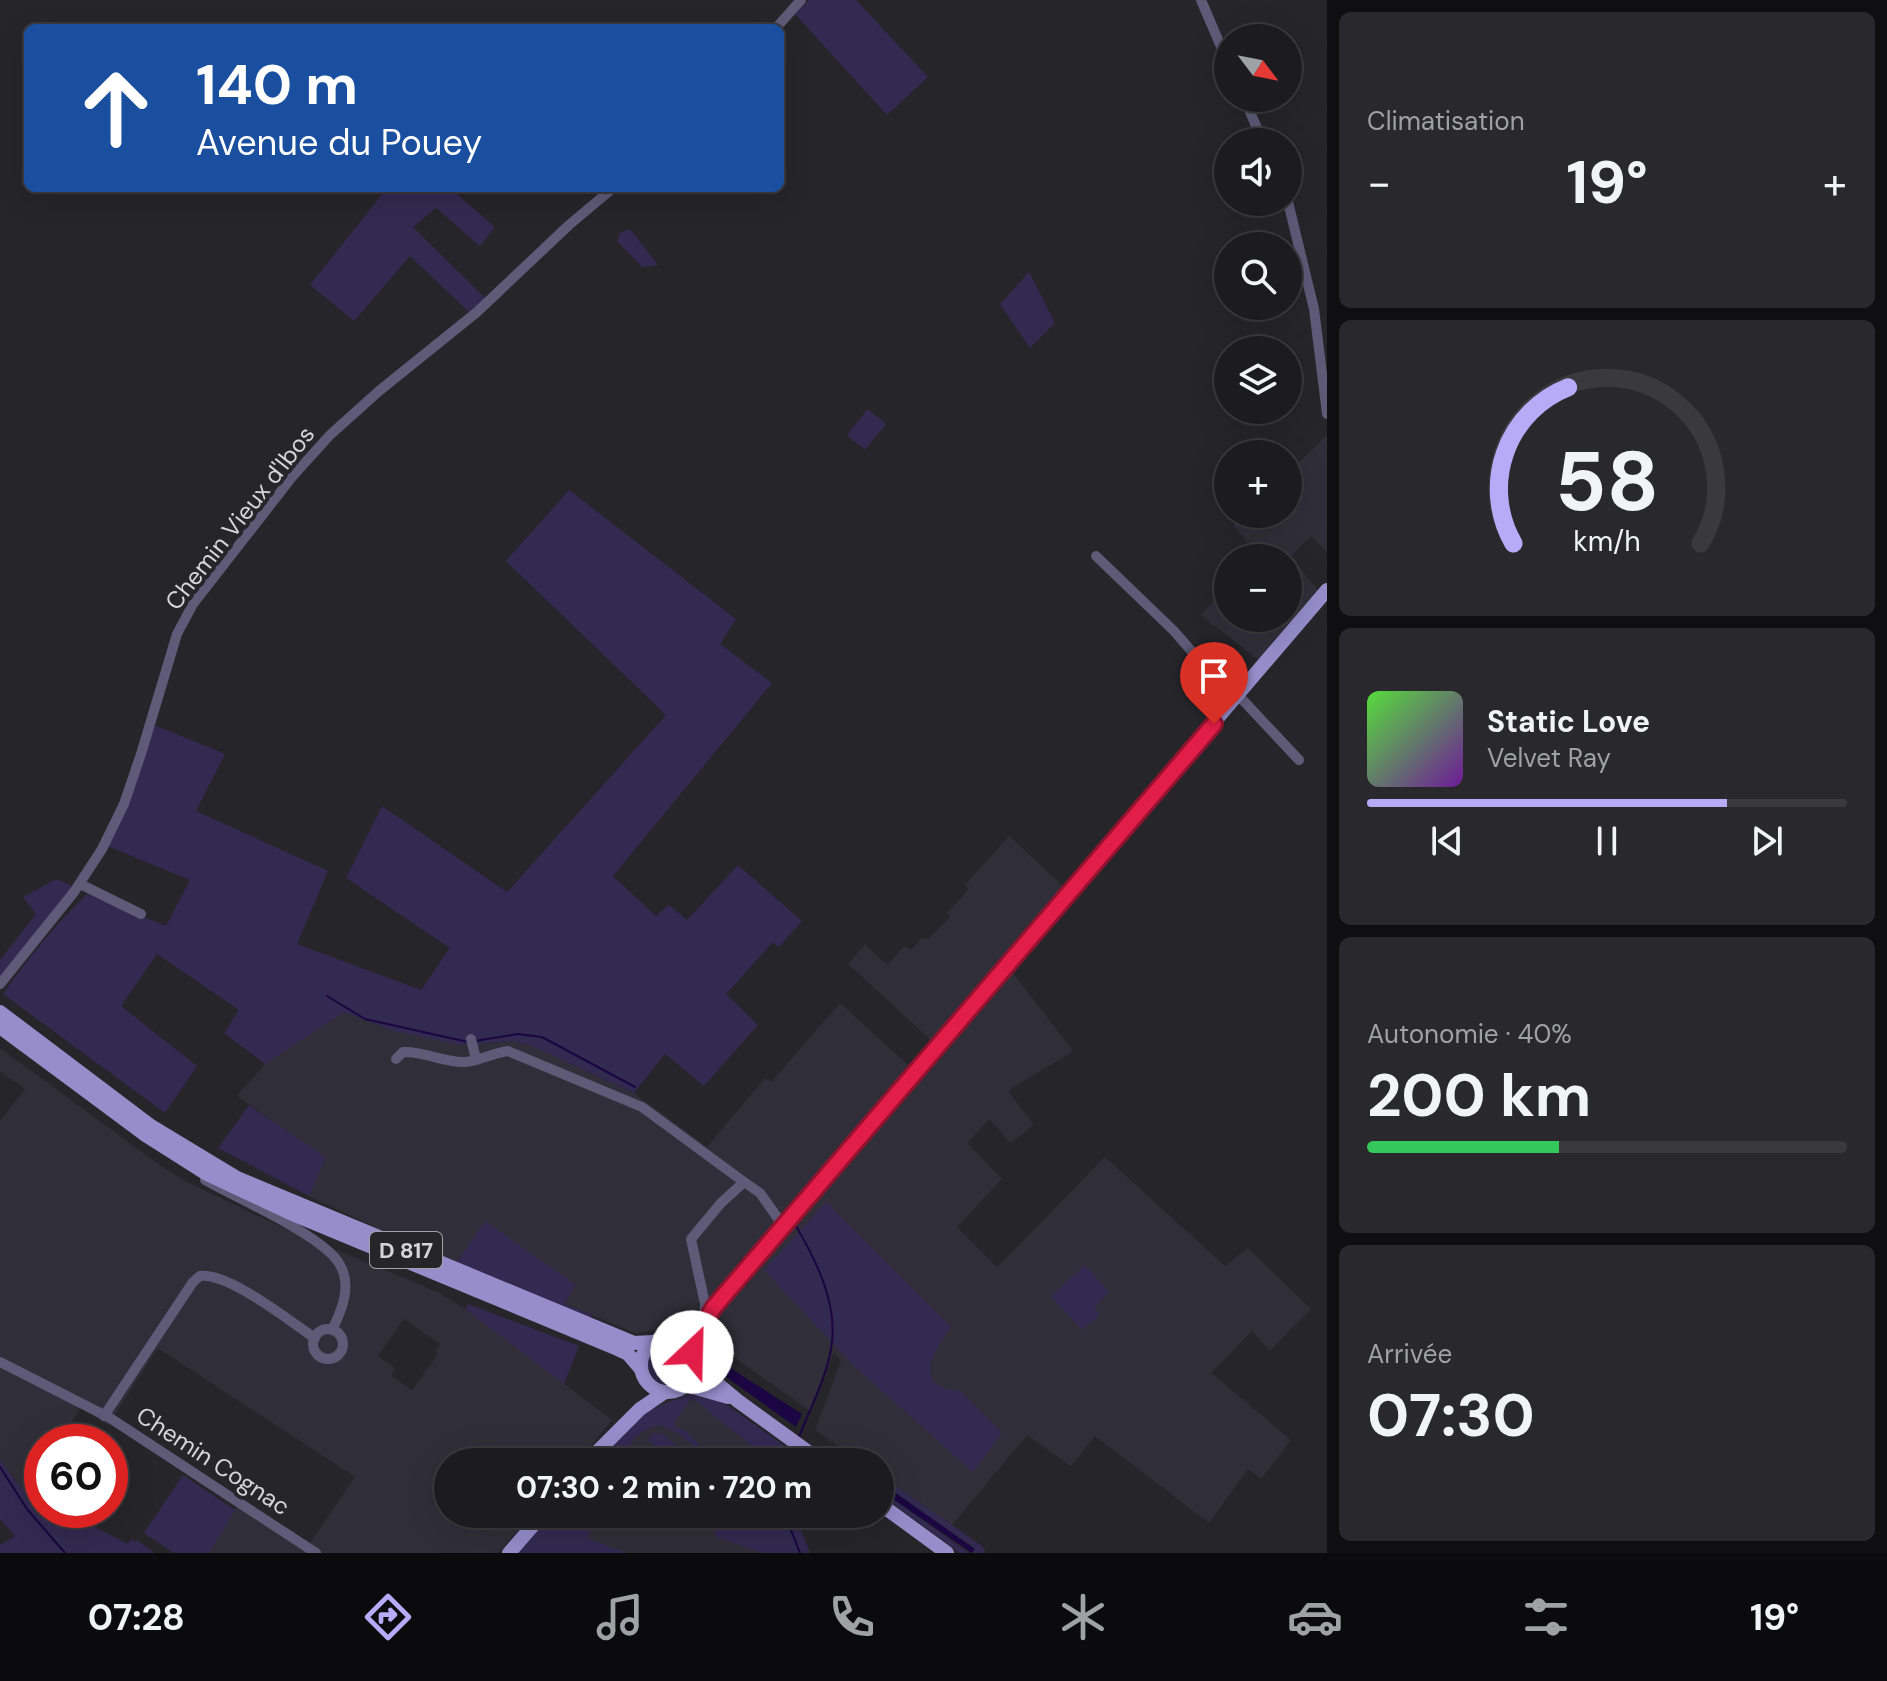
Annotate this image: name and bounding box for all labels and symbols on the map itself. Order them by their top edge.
north arrow [1214,24,1302,112]
street label: Chemin Vieux d'Ibos [158,419,321,616]
pin [1180,642,1248,724]
road number: D 817 [370,1232,442,1268]
position arrow [650,1310,734,1394]
street label: Chemin Cognac [131,1399,296,1522]
speed limit sign: 60 [24,1424,128,1528]

